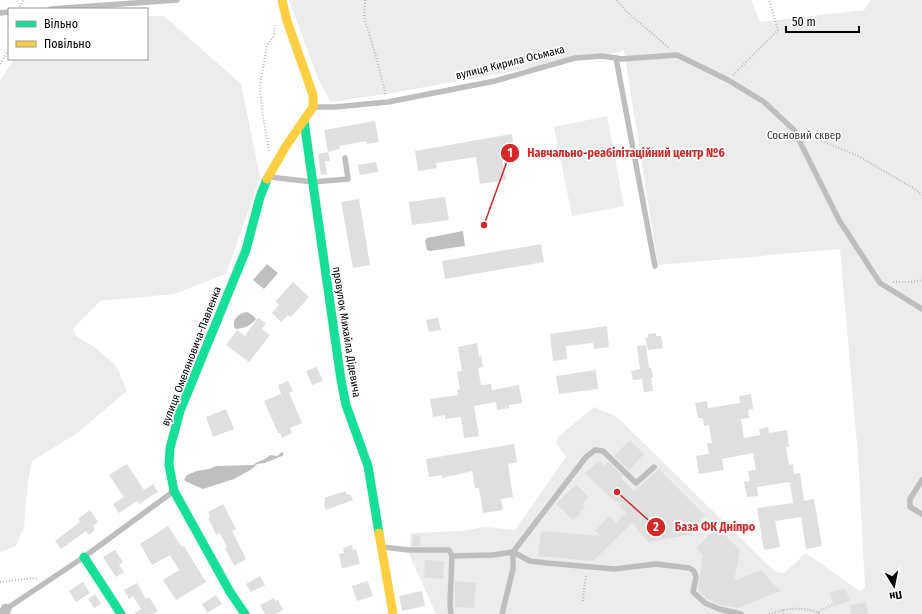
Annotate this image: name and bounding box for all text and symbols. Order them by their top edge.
legend [8,8,148,60]
scale bar [786,8,859,34]
text: 50 m [792,15,816,29]
text: Вільно [44,17,78,31]
text: Повільно [44,37,91,51]
street label: вулиця Кирила Осьмака [454,43,566,82]
park label: Сосновий сквер [767,129,841,142]
callout: Навчально-реабілітаційний центр №6 [500,141,733,165]
text: 1 [507,146,513,160]
text: Навчально-реабілітаційний центр №6 [527,146,725,160]
street label: провулок Михайла Дідевича [330,266,363,398]
street label: вулиця Омеляновича-Павленка [159,285,224,428]
callout: База ФК Дніпро [646,515,763,539]
text: 2 [652,520,659,534]
text: База ФК Дніпро [675,520,756,534]
north arrow [874,566,914,606]
text: Пн [888,588,903,603]

